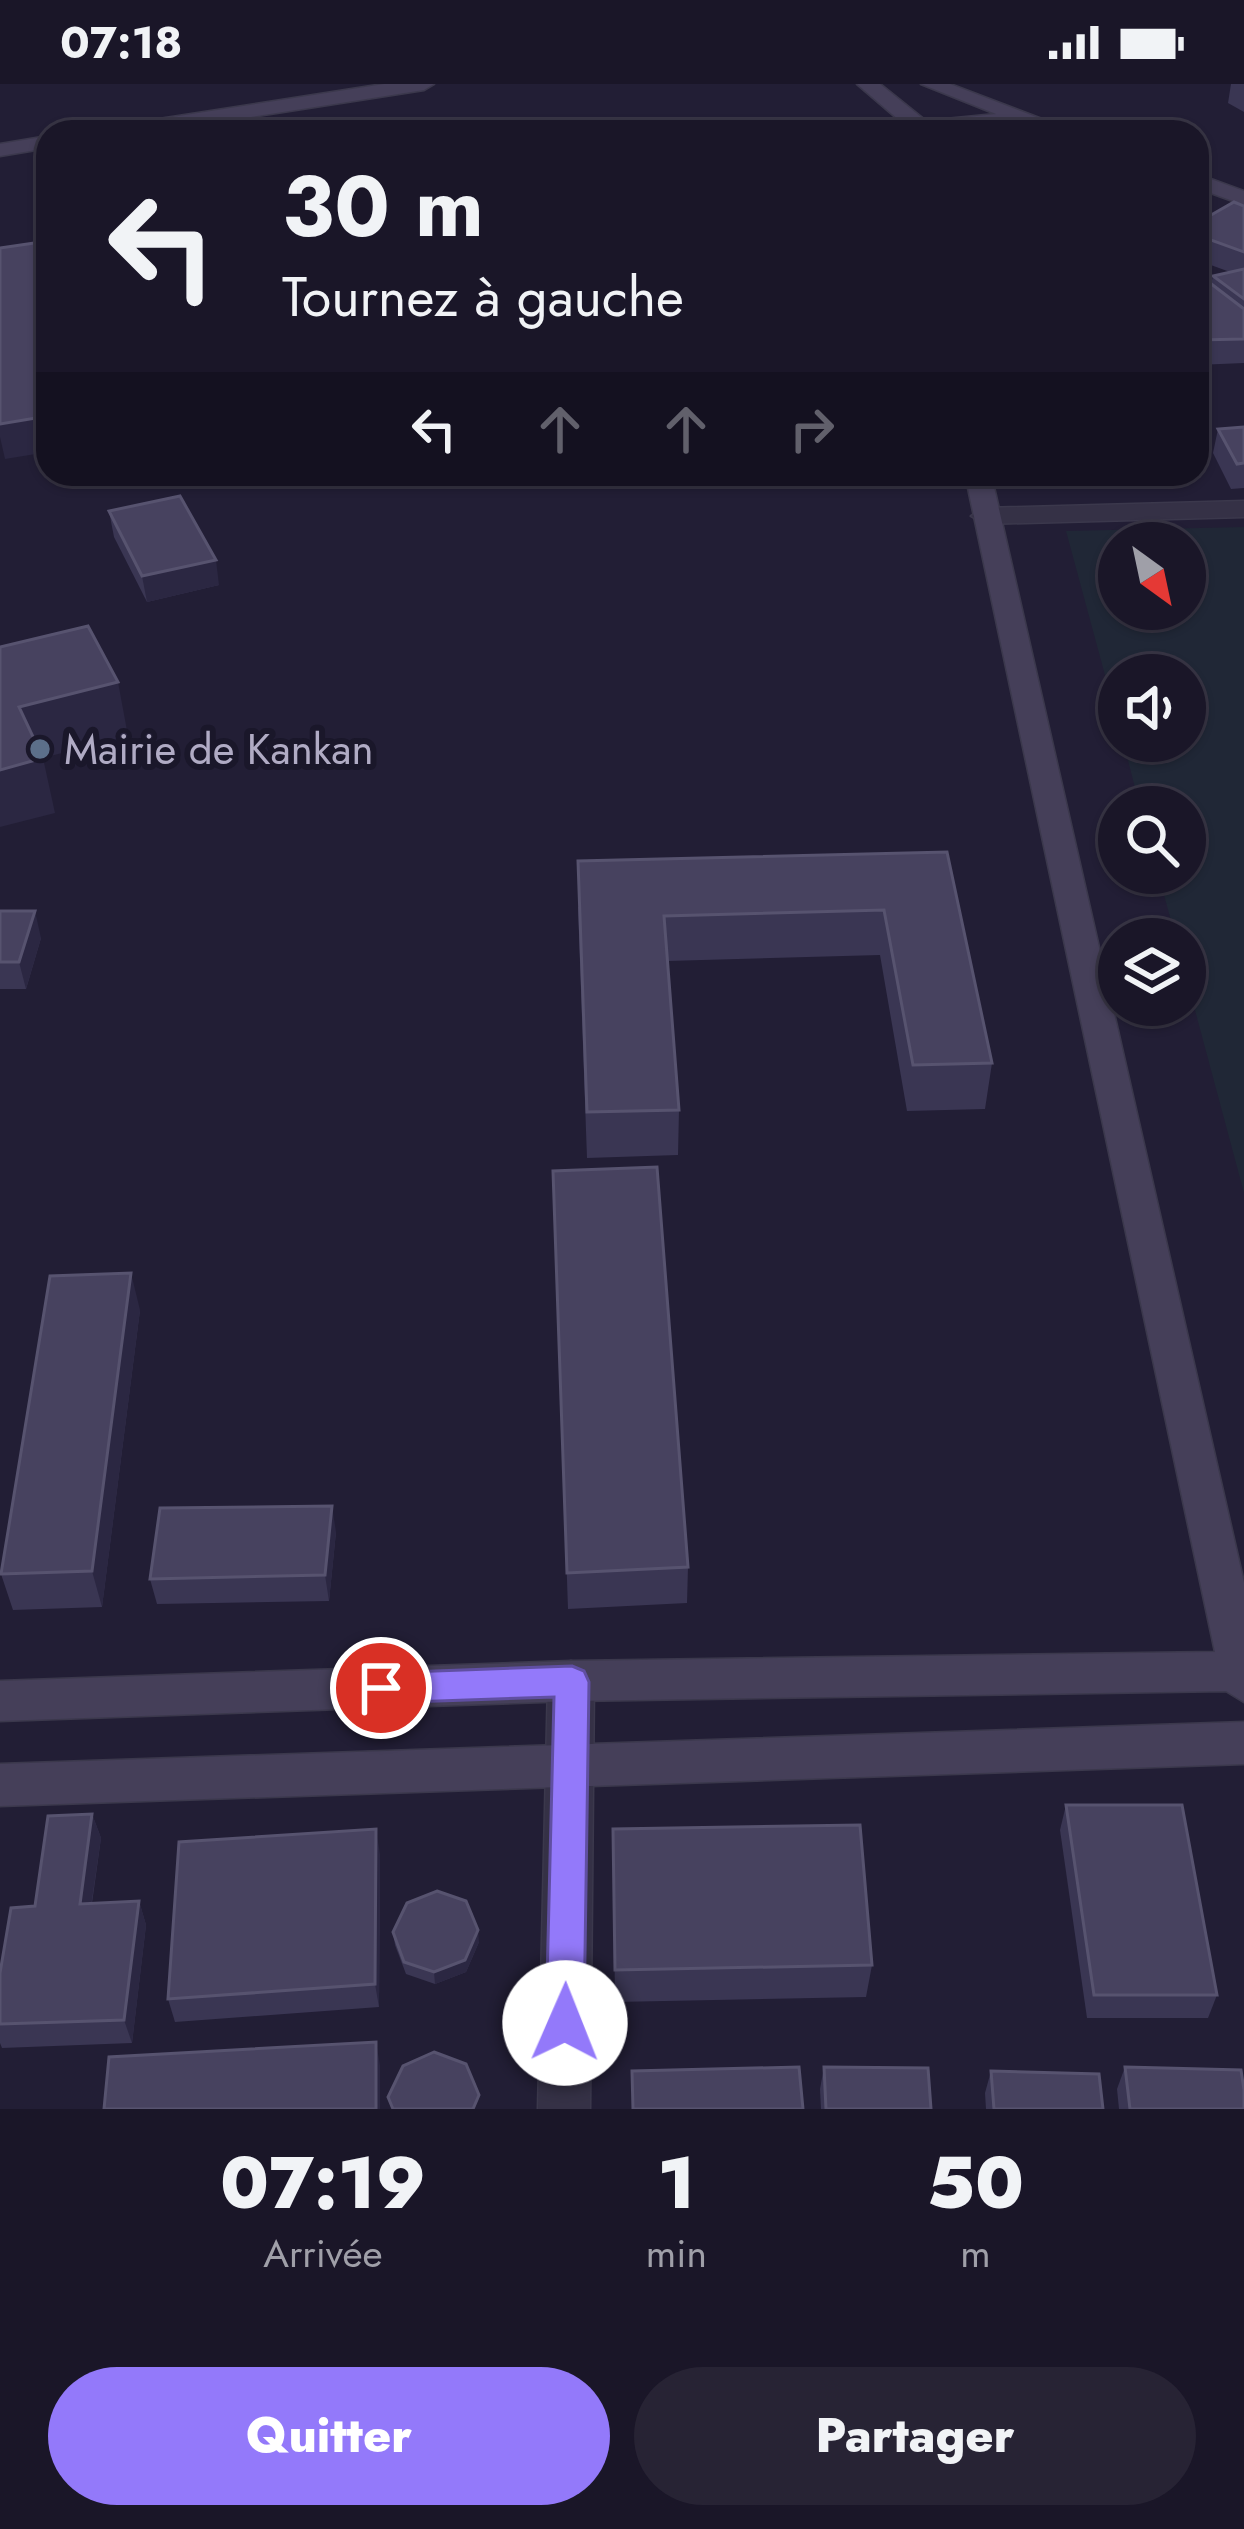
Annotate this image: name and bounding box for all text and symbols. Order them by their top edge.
text: 07:18 [60,10,183,75]
text: 30 m [282,146,484,268]
icon: left [84,168,240,324]
text: Tournez à gauche [282,258,684,336]
icon: left [401,396,467,462]
icon: ahead [527,396,593,462]
icon: ahead [653,396,719,462]
icon: right [779,396,845,462]
north arrow [1098,522,1206,630]
map controls [1098,522,1206,1026]
button: sound [1098,654,1206,762]
place label: Mairie de Kankan [64,719,374,780]
marker: Mairie de Kankan [27,736,53,762]
button: search [1098,786,1206,894]
button: layers [1098,918,1206,1026]
pin [330,1637,432,1739]
icon: arrive [348,1655,414,1721]
position arrow [502,1960,628,2086]
text: 07:19 [220,2131,426,2235]
text: 1 [657,2131,695,2235]
text: 50 [927,2131,1024,2235]
text: Arrivée [263,2225,383,2282]
text: min [646,2225,707,2282]
text: m [960,2225,991,2282]
button: Quitter [48,2367,610,2505]
button: Partager [634,2367,1196,2505]

